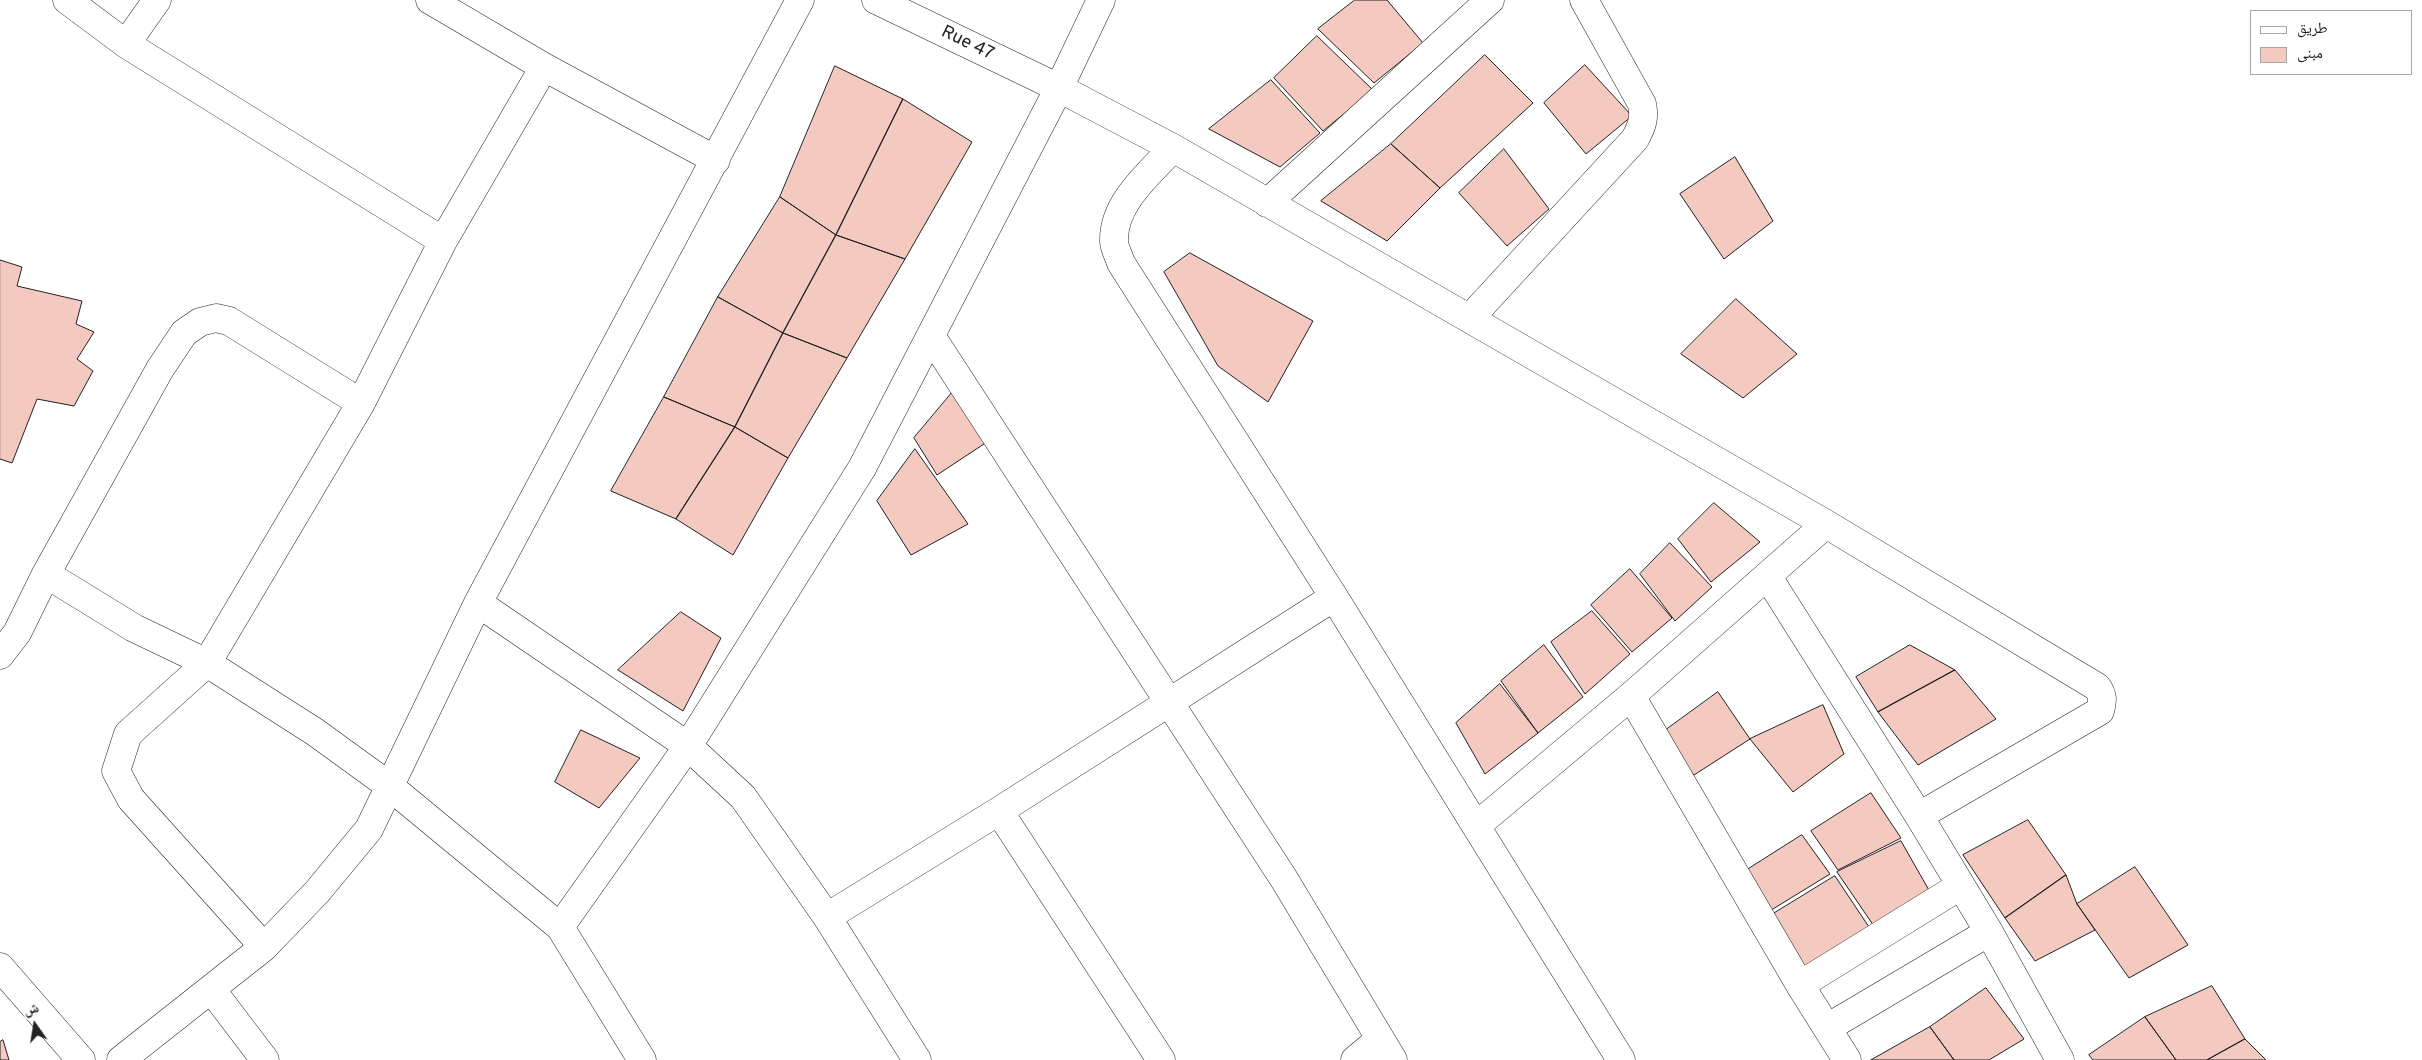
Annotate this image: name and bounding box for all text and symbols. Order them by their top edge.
legend [2250,10,2412,75]
text: طريق [2297,20,2328,39]
street label: Rue 47 [937,22,997,66]
text: مبنى [2297,45,2323,64]
north arrow [10,1000,60,1050]
text: ش [22,1000,41,1020]

